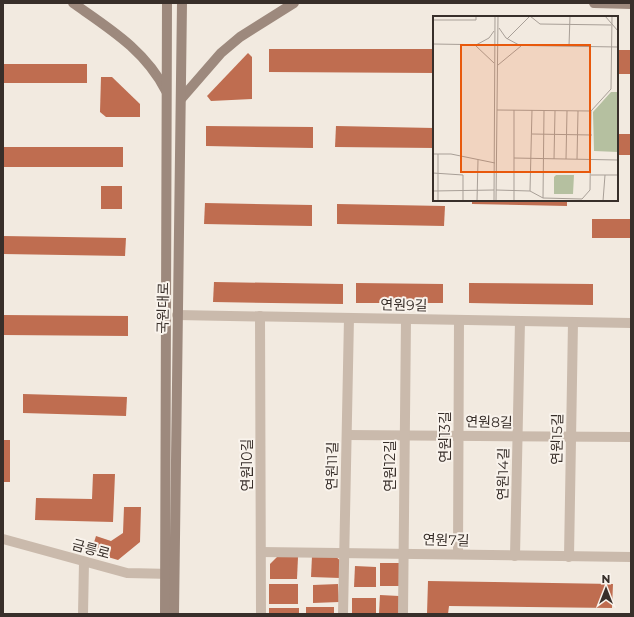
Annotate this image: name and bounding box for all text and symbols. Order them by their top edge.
inset map [433,16,618,201]
street label: 국원대로 [154,282,172,334]
street label: 연원9길 [380,296,428,314]
street label: 연원13길 [436,411,454,463]
street label: 연원8길 [465,413,513,431]
street label: 연원15길 [548,413,566,465]
street label: 연원10길 [238,439,256,491]
street label: 연원12길 [381,440,399,492]
street label: 연원11길 [323,441,341,491]
street label: 연원14길 [494,447,512,501]
street label: 연원7길 [422,530,470,550]
street label: 금릉로 [70,535,112,563]
north arrow [586,569,626,609]
text: N [602,572,610,586]

